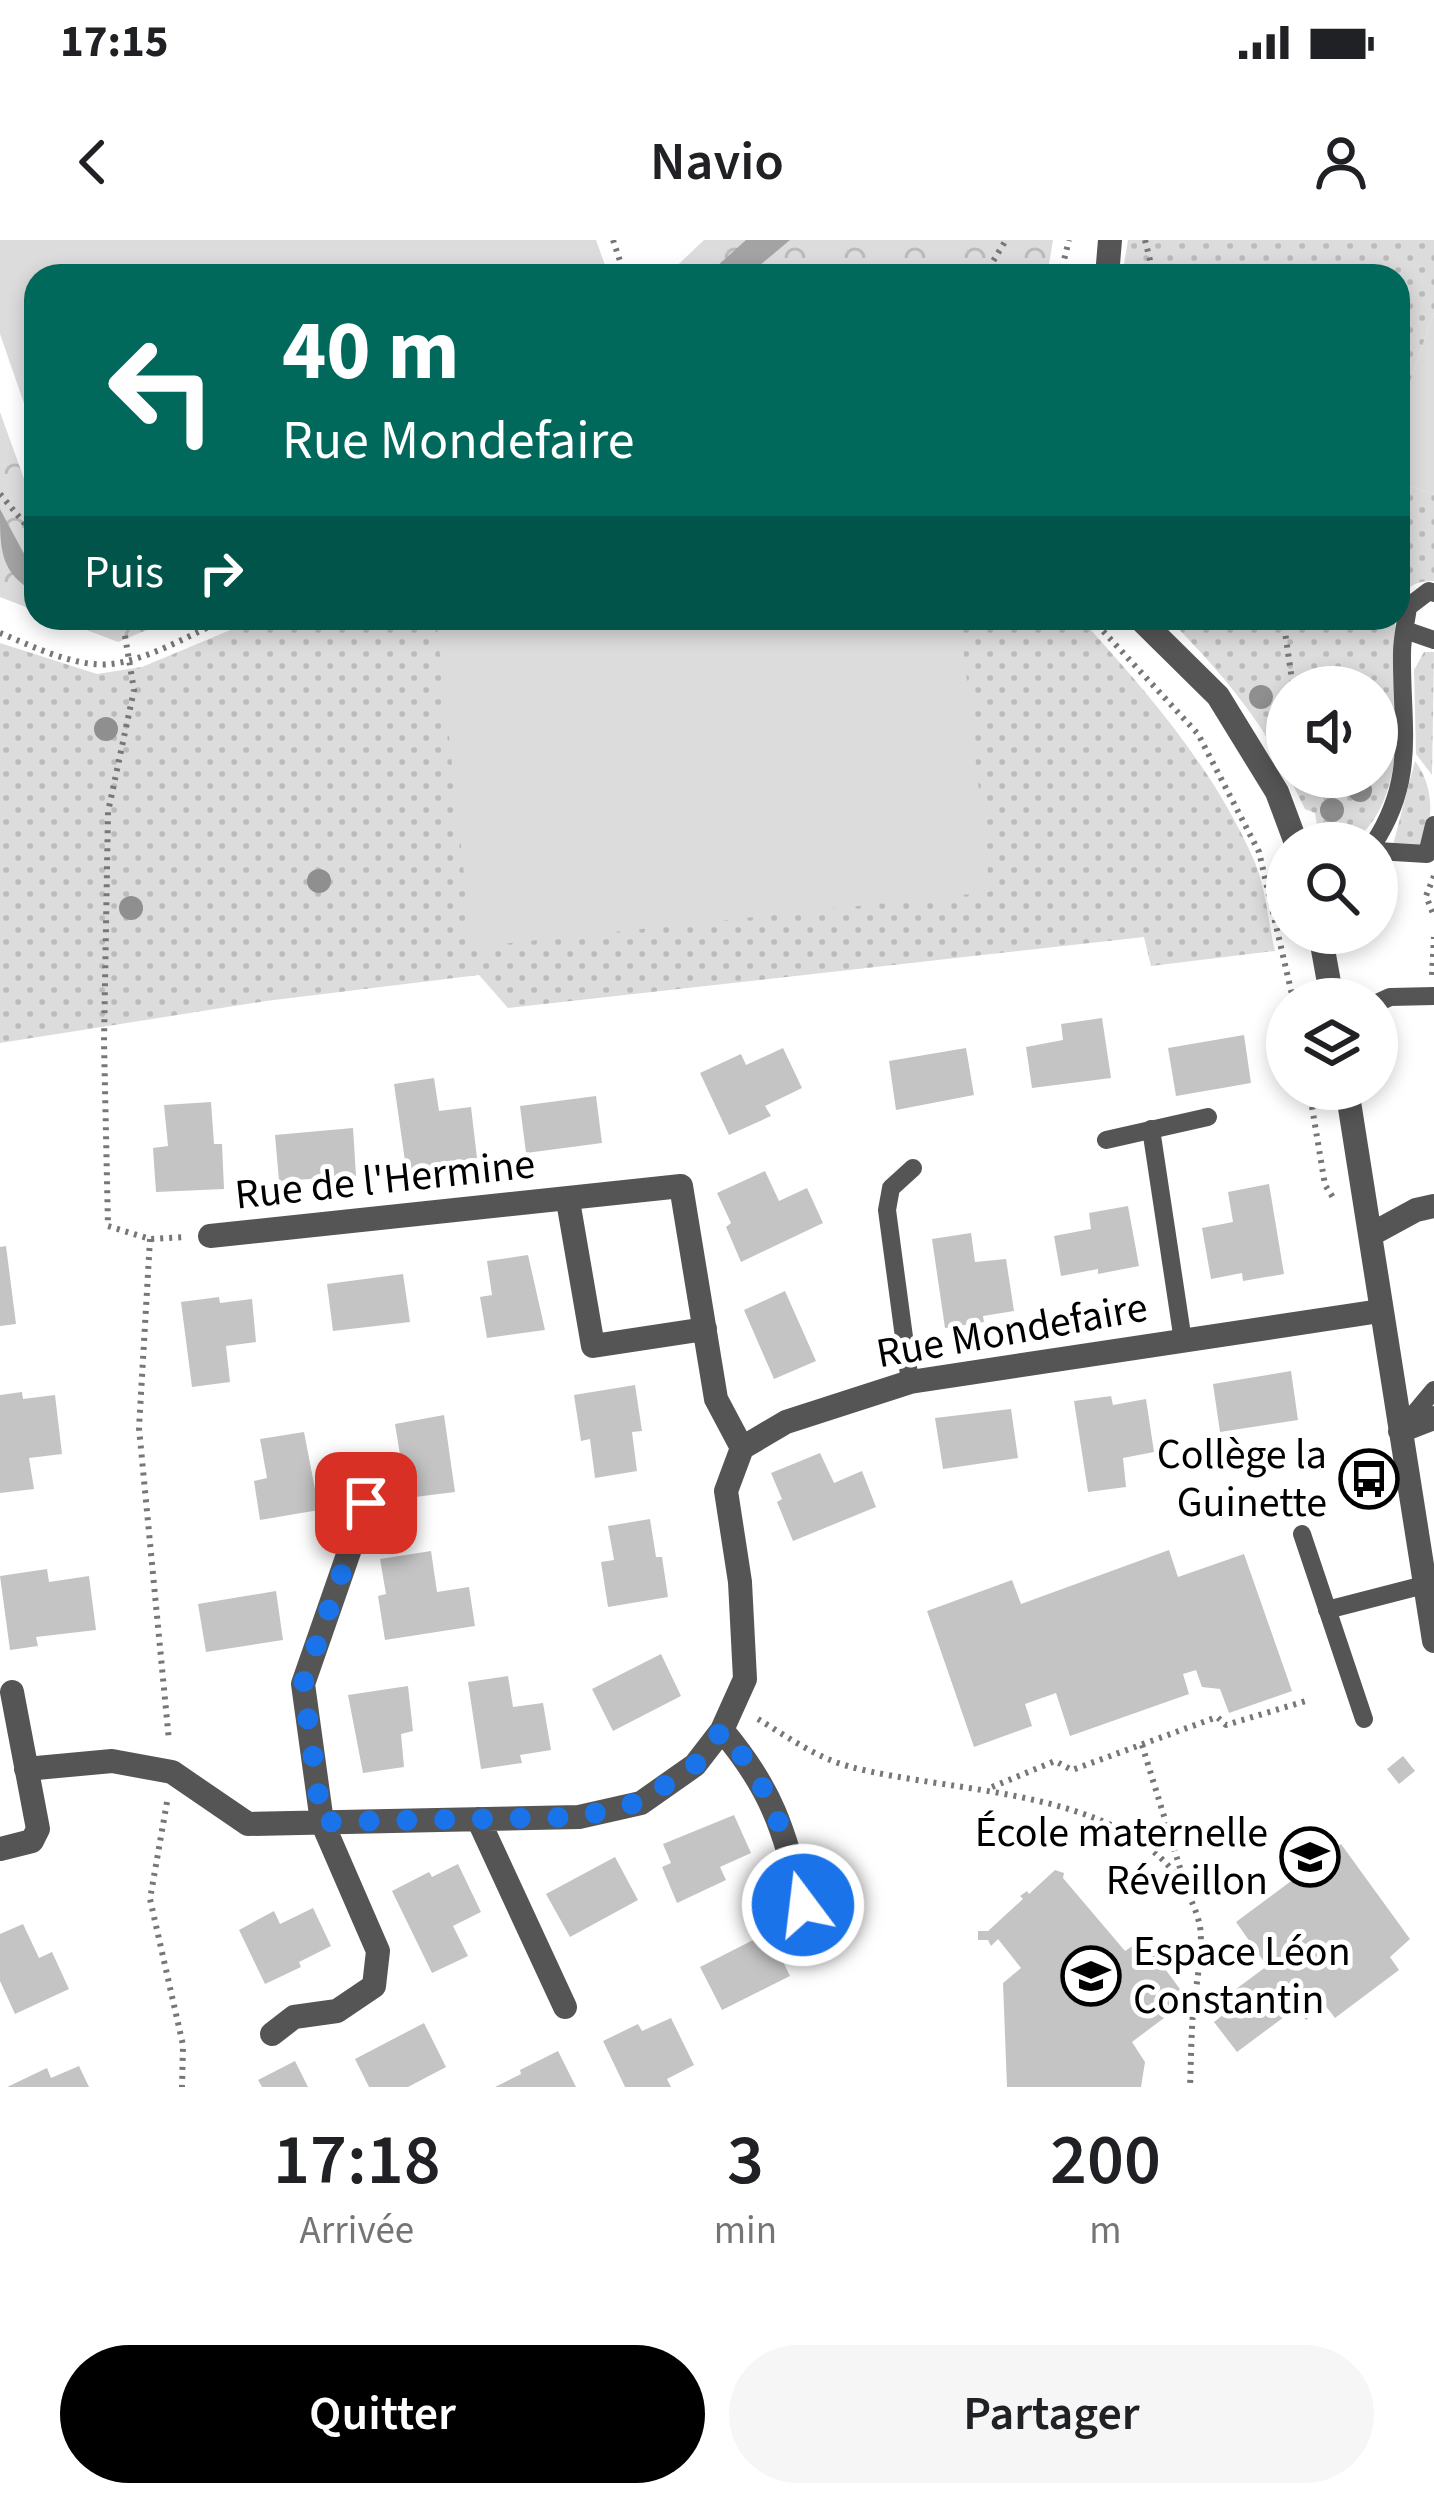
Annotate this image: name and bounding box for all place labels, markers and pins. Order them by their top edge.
place label: Collège la Guinette [1157,1425,1327,1533]
bus stop icon: Collège la Guinette [1338,1448,1400,1510]
pin [315,1452,417,1554]
place label: École maternelle Réveillon [975,1803,1268,1911]
school or university icon: École maternelle Réveillon [1279,1826,1341,1888]
place label: Espace Léon Constantin [1133,1922,1351,2030]
school or university icon: Espace Léon Constantin [1060,1945,1122,2007]

